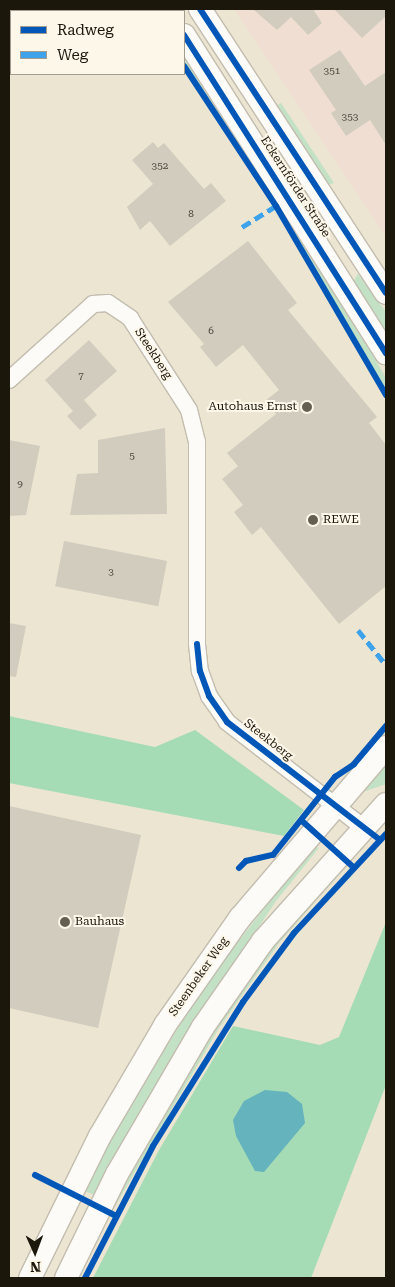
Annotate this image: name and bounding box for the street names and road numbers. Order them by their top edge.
street label: Eckernförder Straße [257,134,333,240]
street label: Steekberg [131,326,175,382]
street label: Steekberg [241,716,295,764]
street label: Steenbeker Weg [166,935,232,1019]

